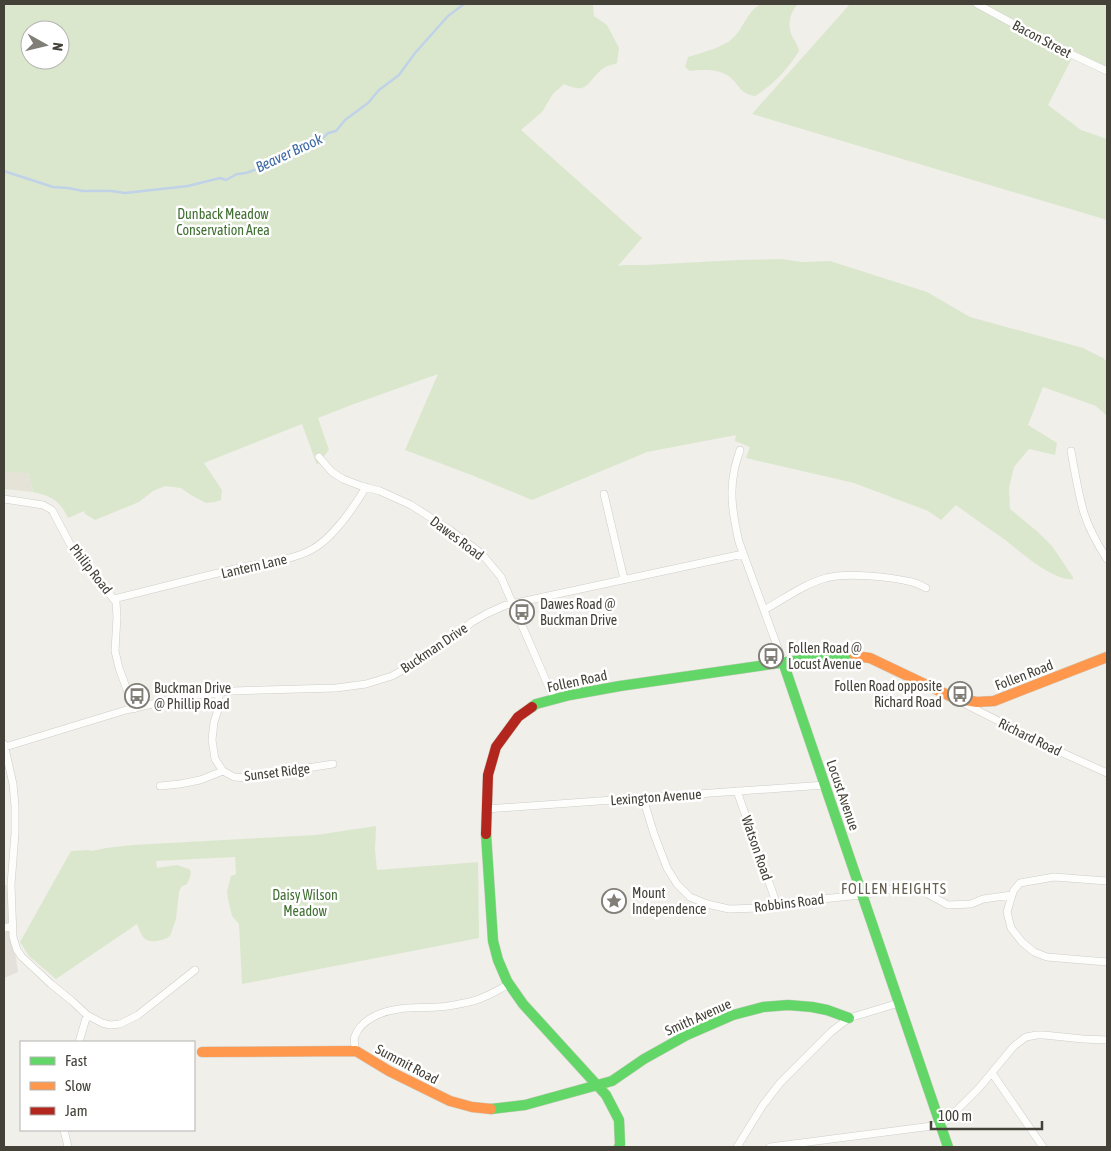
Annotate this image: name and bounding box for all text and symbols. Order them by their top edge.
street label: Bacon Street [1010,17,1074,61]
north arrow [20,20,70,70]
text: N [49,42,66,52]
water label: Beaver Brook [253,130,325,175]
park label: Dunback Meadow Conservation Area [176,206,270,238]
street label: Dawes Road [427,513,487,563]
street label: Philip Road [67,541,115,597]
street label: Lantern Lane [220,551,288,581]
place label: Dawes Road @ Buckman Drive [540,596,617,628]
bus stop icon: Dawes Road @ Buckman Drive [509,599,535,625]
street label: Buckman Drive [398,620,470,676]
place label: Follen Road @ Locust Avenue [788,640,862,672]
bus stop icon: Follen Road @ Locust Avenue [758,643,784,669]
street label: Follen Road [993,657,1055,693]
street label: Follen Road [545,667,609,695]
place label: Follen Road opposite Richard Road [834,678,942,710]
place label: Buckman Drive @ Phillip Road [154,680,231,712]
bus stop icon: Follen Road opposite Richard Road [947,681,973,707]
bus stop icon: Buckman Drive @ Phillip Road [124,683,150,709]
street label: Richard Road [996,715,1064,759]
street label: Locust Avenue [823,758,863,832]
street label: Sunset Ridge [243,760,311,784]
street label: Lexington Avenue [610,786,702,808]
street label: Watson Road [738,814,776,882]
district label: FOLLEN HEIGHTS [841,880,947,897]
place label: Mount Independence [632,885,706,917]
park label: Daisy Wilson Meadow [272,887,338,919]
place icon: Mount Independence [601,888,627,914]
street label: Robbins Road [753,891,825,915]
street label: Smith Avenue [662,995,734,1039]
legend [20,1041,195,1131]
street label: Summit Road [373,1041,441,1087]
text: Fast [65,1052,87,1069]
text: Slow [65,1077,91,1094]
scale bar [931,1098,1042,1130]
text: Jam [65,1102,88,1119]
text: 100 m [938,1107,972,1124]

